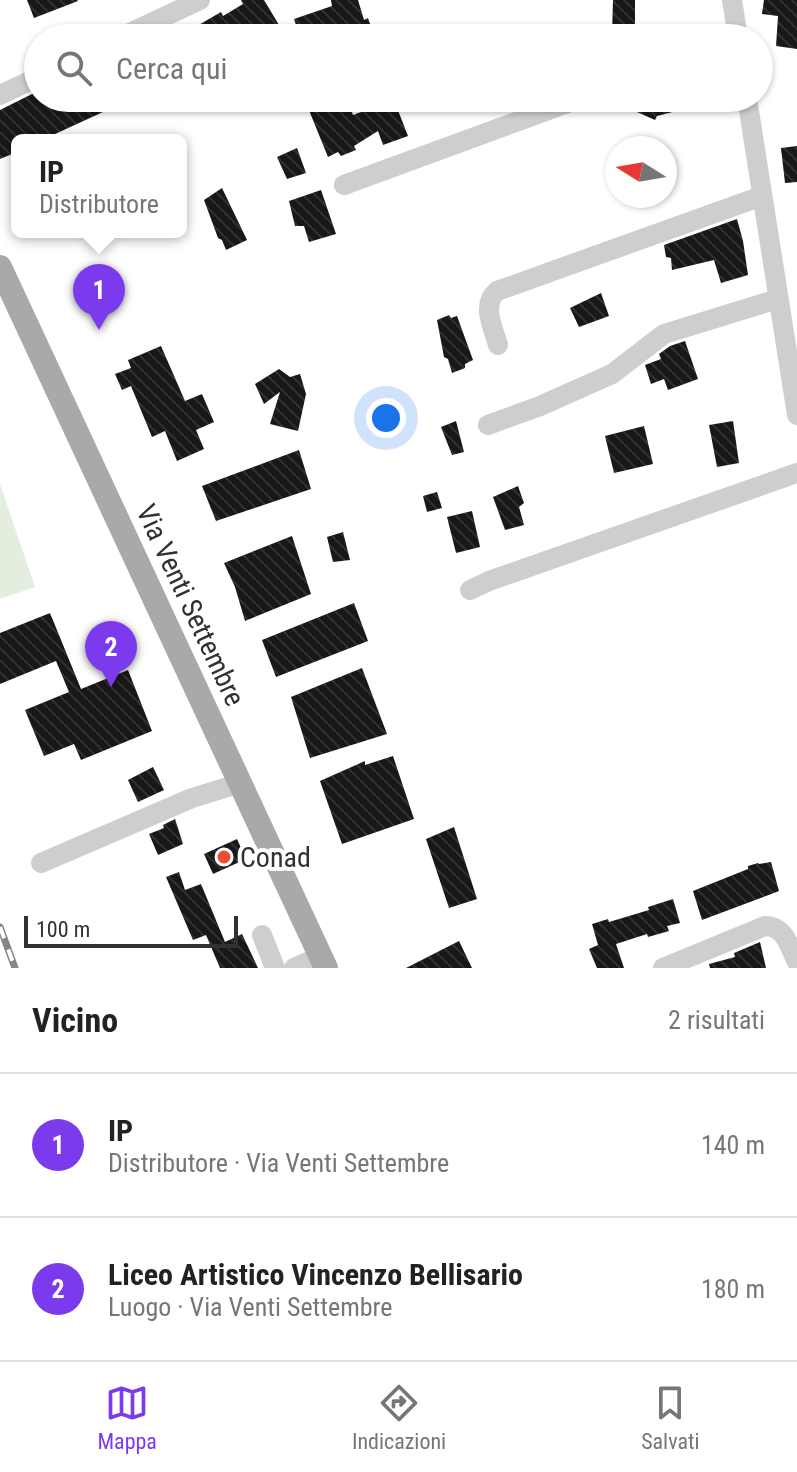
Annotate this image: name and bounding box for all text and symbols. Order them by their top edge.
search box [24,24,773,112]
icon: search [52,46,96,90]
text: Cerca qui [116,51,227,86]
popup [11,134,187,238]
north arrow [605,136,677,208]
text: IP [39,154,64,189]
text: Distributore [39,189,159,219]
pin: 1 [73,264,125,330]
your location [366,398,406,438]
street label: Via Venti Settembre [129,499,252,711]
pin: 2 [85,621,137,687]
place label: Conad [240,841,311,874]
marker: Conad [215,848,233,866]
scale bar [24,912,238,948]
text: 100 m [36,917,90,942]
text: Vicino [32,1000,118,1040]
text: 2 risultati [668,1005,765,1035]
text: IP [108,1113,133,1148]
text: 1 [51,1130,65,1160]
text: 140 m [701,1130,765,1160]
text: Distributore · Via Venti Settembre [108,1148,449,1178]
text: Liceo Artistico Vincenzo Bellisario [108,1257,523,1292]
text: 2 [51,1274,65,1304]
text: 180 m [701,1274,765,1304]
text: Luogo · Via Venti Settembre [108,1292,392,1322]
tab: Mappa [97,1381,157,1454]
tab: Indicazioni [352,1381,446,1454]
tab: Salvati [641,1381,699,1454]

